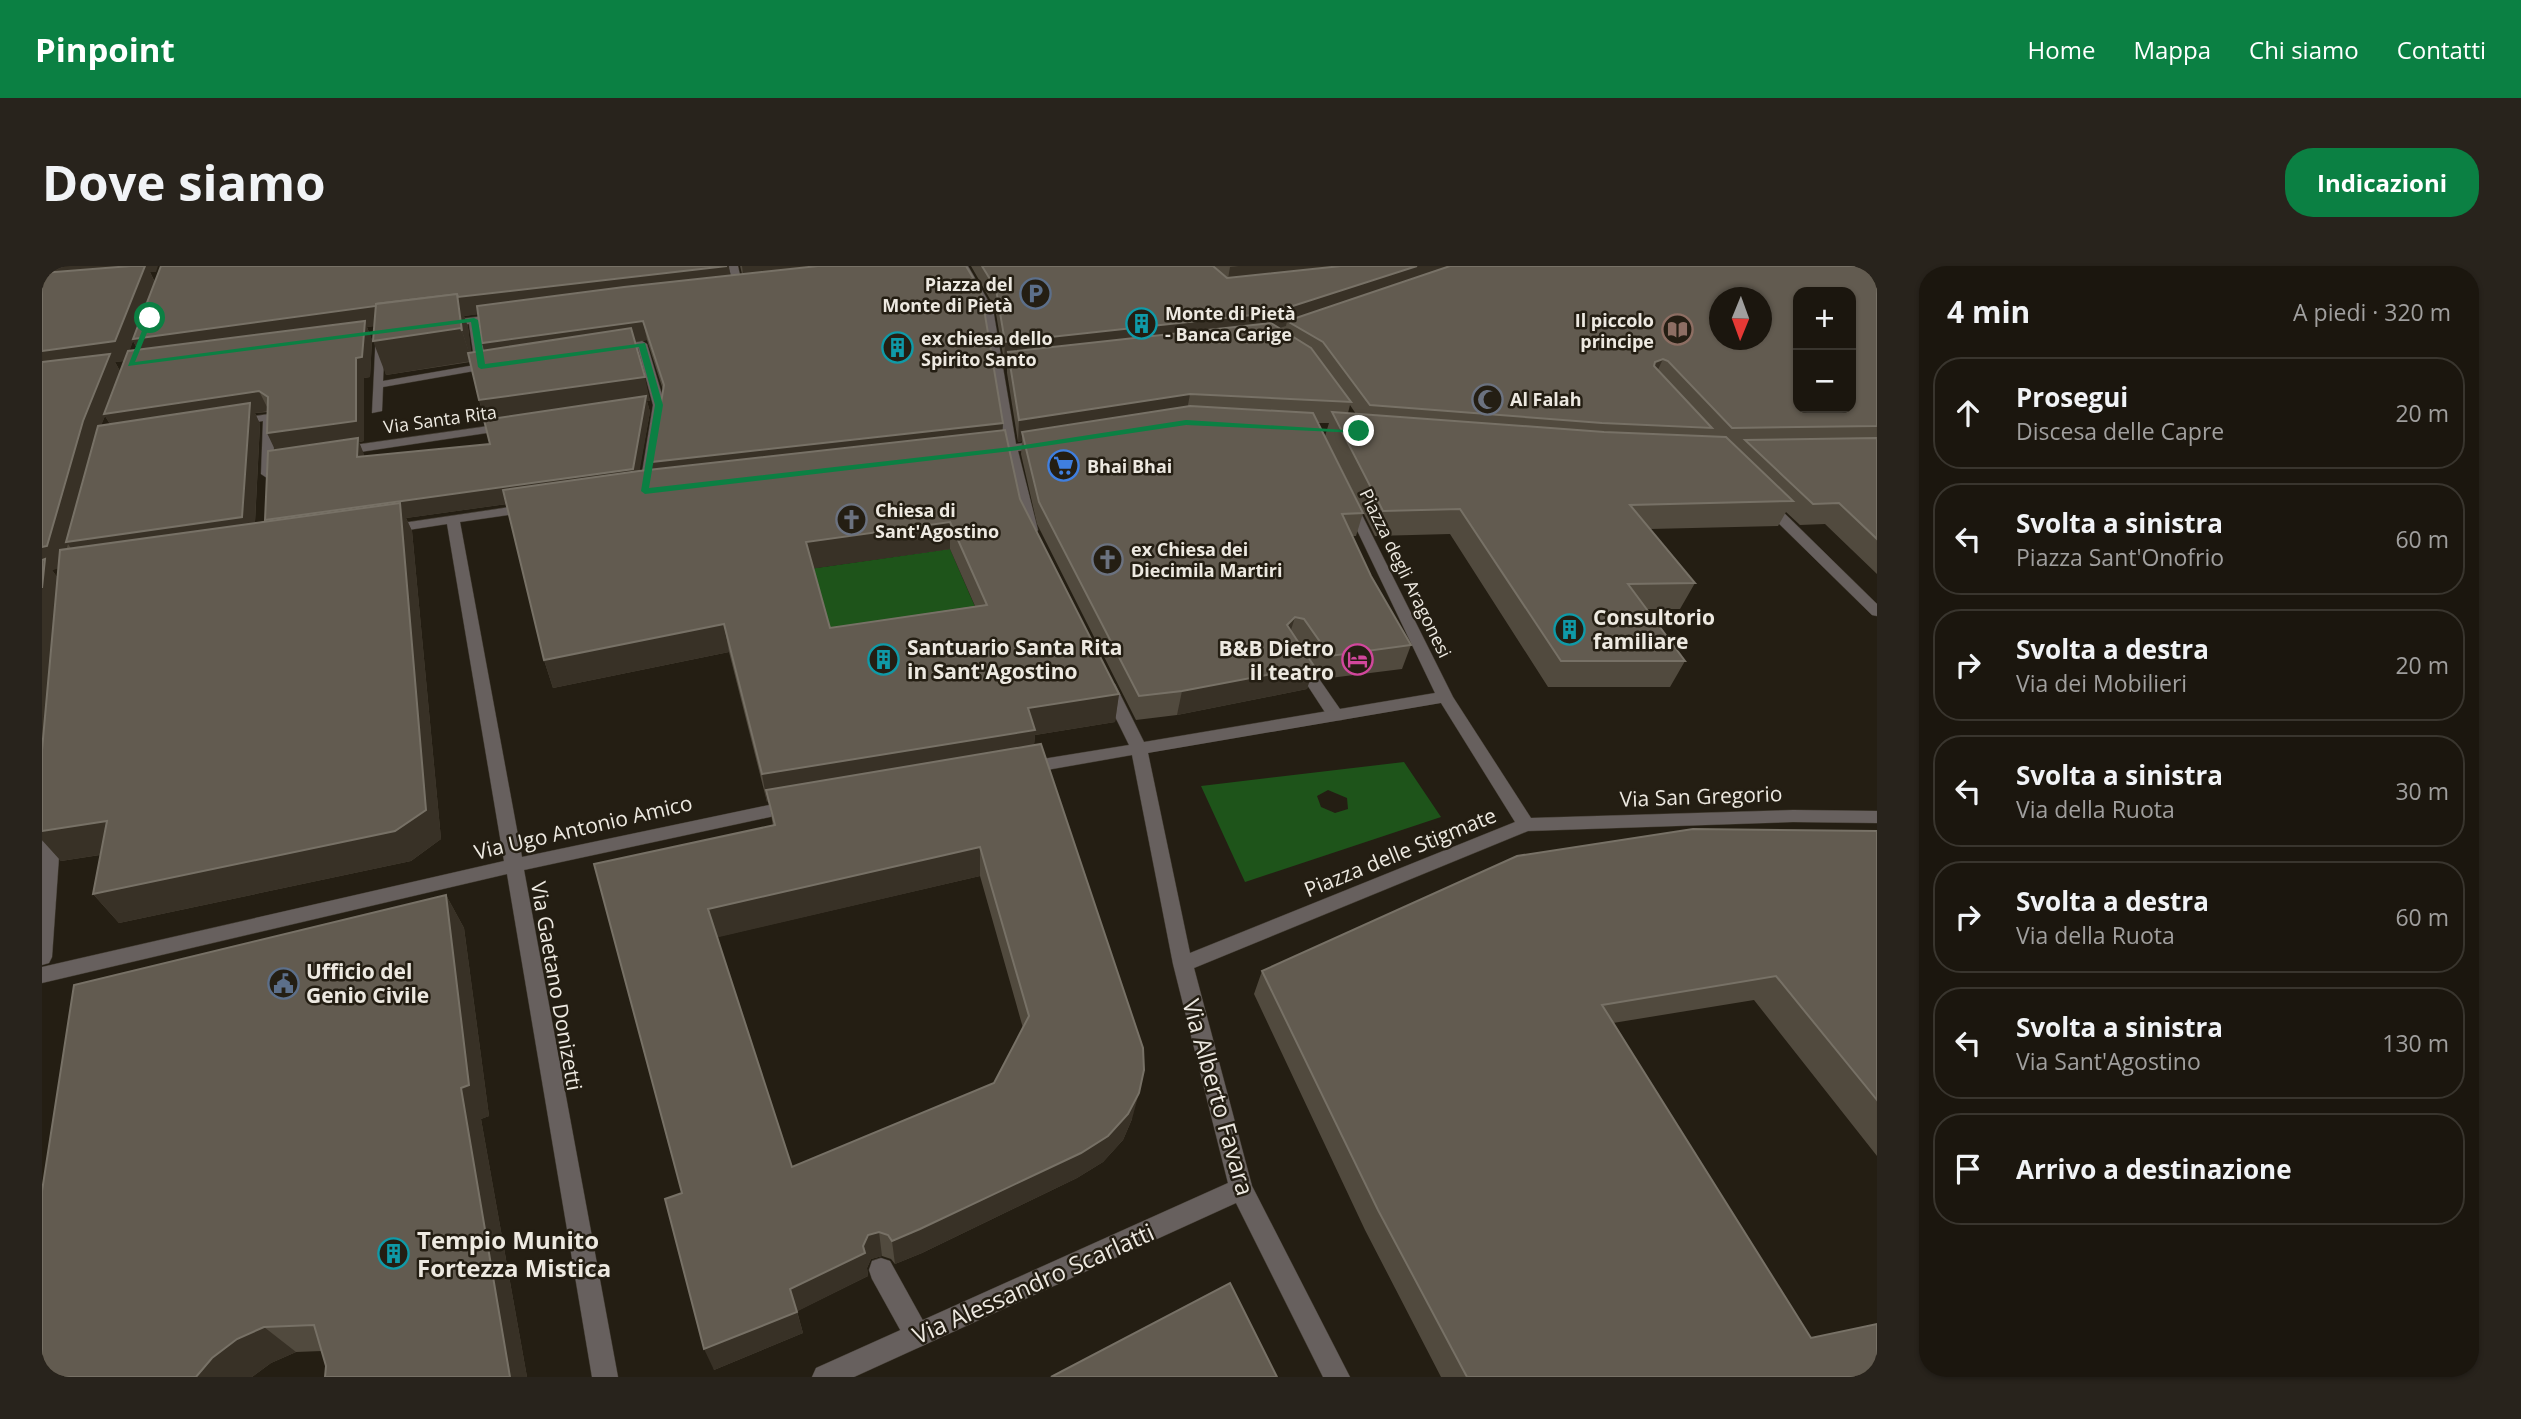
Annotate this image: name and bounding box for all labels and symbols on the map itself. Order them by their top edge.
place label: Piazza del Monte di Pietà [882,272,1013,317]
parking icon: Piazza del Monte di Pietà [1019,277,1053,311]
north arrow [1709,287,1772,350]
place label: Monte di Pietà - Banca Carige [1165,301,1296,346]
route start [134,302,165,333]
building icon: Monte di Pietà - Banca Carige [1125,306,1159,340]
place label: Il piccolo principe [1575,308,1654,353]
library icon: Il piccolo principe [1660,313,1694,347]
place label: ex chiesa dello Spirito Santo [921,326,1053,371]
building icon: ex chiesa dello Spirito Santo [881,331,915,365]
mosque icon: Al Falah [1470,382,1504,416]
place label: Al Falah [1510,387,1582,411]
street label: Via Santa Rita [382,399,498,439]
route end [1343,415,1374,446]
supermarket icon: Bhai Bhai [1047,449,1081,483]
place label: Bhai Bhai [1087,454,1172,478]
street label: Piazza degli Aragonesi [1355,485,1457,661]
place label: Chiesa di Sant'Agostino [875,498,999,543]
church icon: Chiesa di Sant'Agostino [835,503,869,537]
place label: ex Chiesa dei Diecimila Martiri [1131,537,1282,582]
church icon: ex Chiesa dei Diecimila Martiri [1091,542,1125,576]
place label: Consultorio familiare [1593,603,1715,655]
building icon: Consultorio familiare [1553,612,1587,646]
place label: Santuario Santa Rita in Sant'Agostino [907,633,1122,685]
place label: B&B Dietro il teatro [1219,634,1334,686]
building icon: Santuario Santa Rita in Sant'Agostino [867,642,901,676]
hotel icon: B&B Dietro il teatro [1340,643,1374,677]
street label: Via San Gregorio [1619,779,1783,813]
street label: Via Ugo Antonio Amico [471,788,695,866]
street label: Piazza delle Stigmate [1300,801,1500,903]
street label: Via Gaetano Donizetti [525,879,589,1093]
place label: Ufficio del Genio Civile [306,957,429,1009]
public building icon: Ufficio del Genio Civile [266,966,300,1000]
street label: Via Alberto Favara [1175,995,1263,1199]
street label: Via Alessandro Scarlatti [907,1215,1159,1351]
place label: Tempio Munito Fortezza Mistica [417,1223,611,1284]
building icon: Tempio Munito Fortezza Mistica [377,1236,411,1270]

